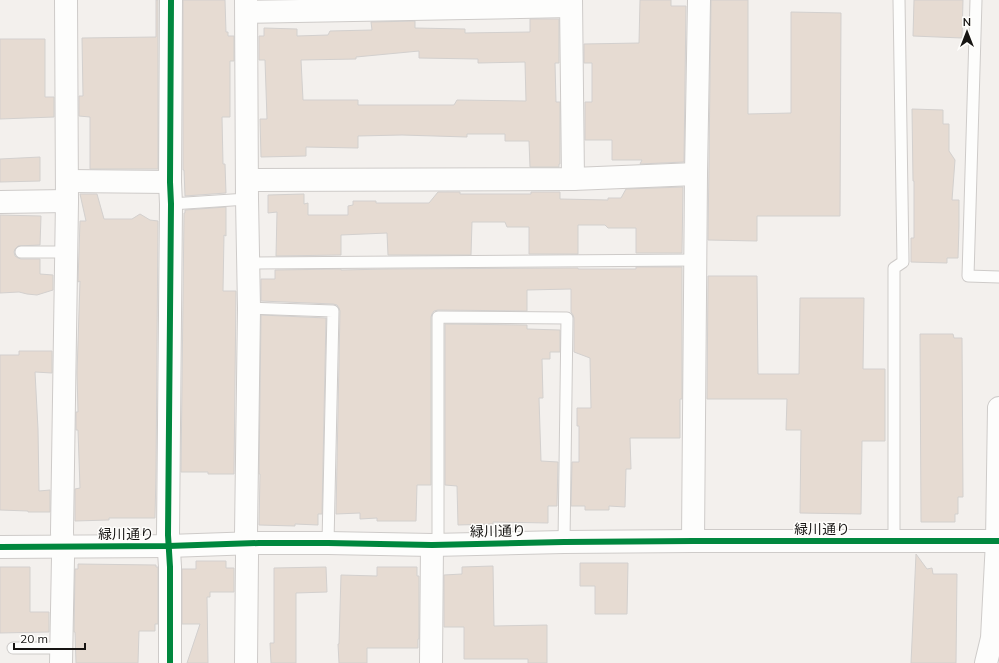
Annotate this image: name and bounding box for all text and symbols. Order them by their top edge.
north arrow [947,12,987,52]
text: N [963,15,971,29]
street label: 緑川通り [794,520,850,538]
street label: 緑川通り [470,522,526,540]
street label: 緑川通り [98,525,154,543]
scale bar [14,625,85,651]
text: 20 m [20,631,48,646]

